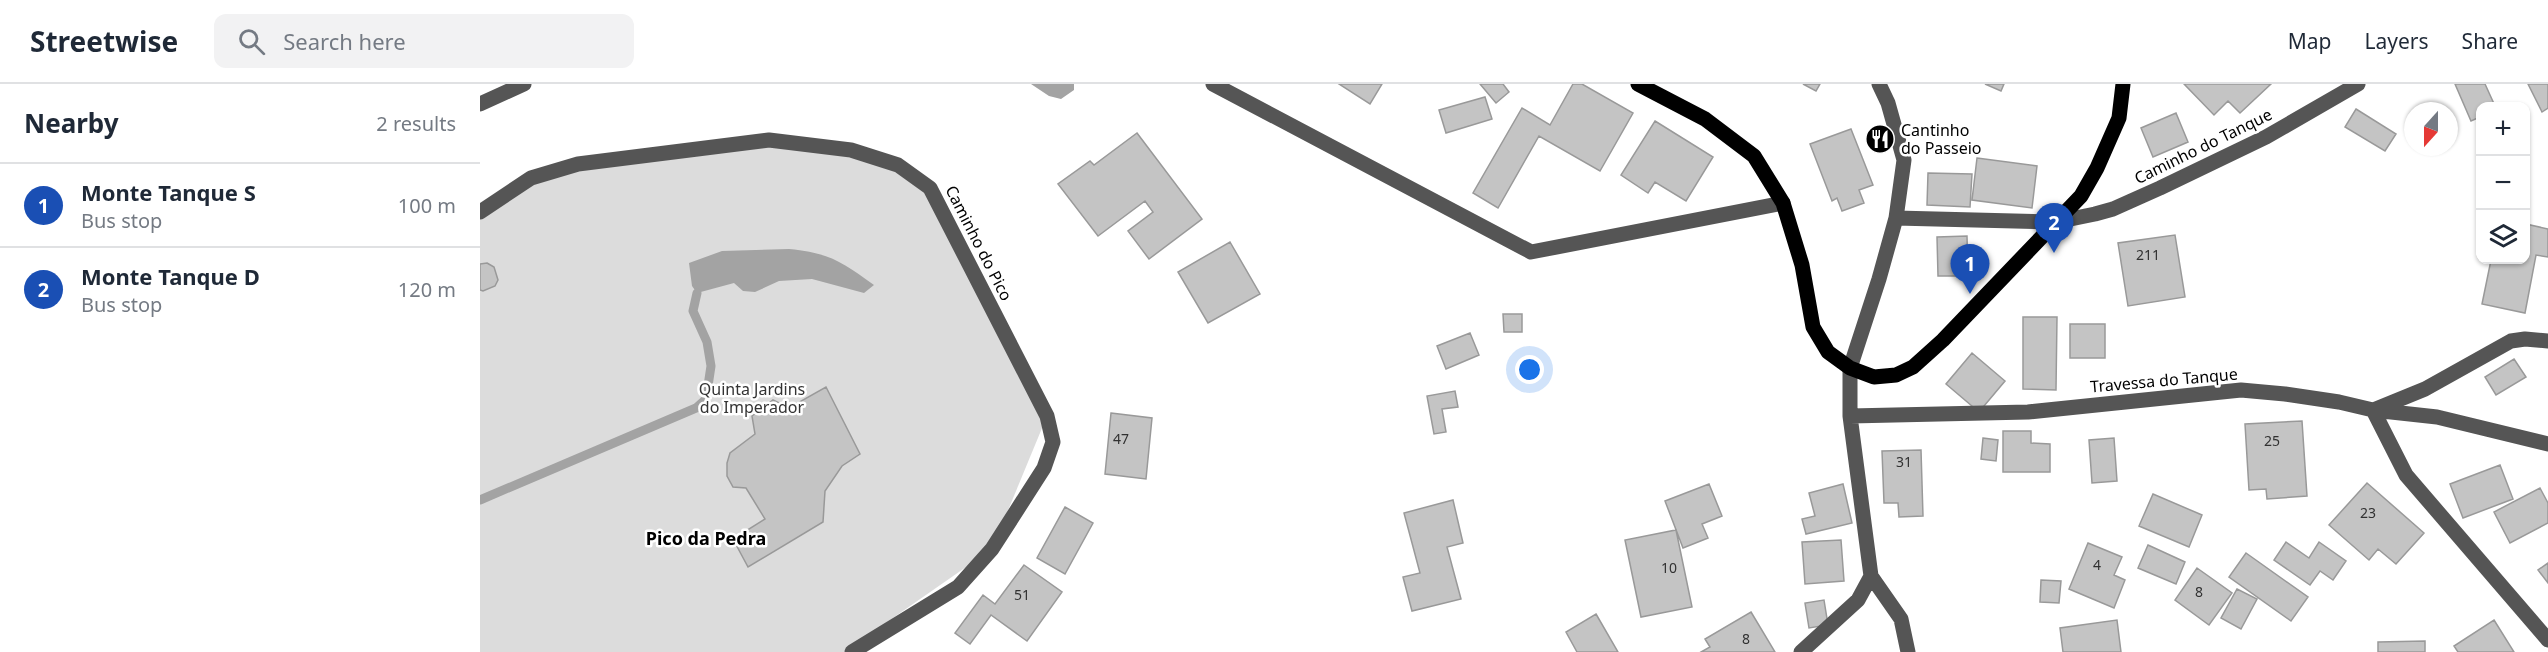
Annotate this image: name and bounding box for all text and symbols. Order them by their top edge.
search box [214,14,634,68]
text: Streetwise [30,22,178,60]
icon: search [235,25,268,58]
text: Search here [283,26,406,56]
text: Map [2288,27,2332,55]
text: Layers [2365,27,2429,55]
text: Share [2462,27,2518,55]
north arrow [2404,102,2458,156]
map controls [2476,102,2530,264]
button: + [2476,102,2530,156]
street label: Caminho do Tanque [2130,103,2276,189]
text: Nearby [24,105,119,141]
text: 2 results [376,110,456,137]
place label: Cantinho do Passeio [1901,119,1982,159]
restaurant icon: Cantinho do Passeio [1864,123,1896,155]
button: − [2476,156,2530,210]
text: Monte Tanque S [81,177,256,207]
street label: Caminho do Pico [940,182,1018,304]
text: 1 [38,192,49,219]
text: 100 m [398,192,456,219]
pin: 2 [2034,204,2074,253]
text: Bus stop [81,207,162,234]
button: layers [2476,210,2530,264]
pin: 1 [1950,244,1990,294]
house number: 211 [2136,245,2160,264]
text: Monte Tanque D [81,261,260,291]
text: 2 [38,276,49,303]
text: 120 m [398,276,456,303]
text: Bus stop [81,291,162,318]
your location [1515,355,1544,384]
street label: Travessa do Tanque [2089,363,2239,397]
park label: Quinta Jardins do Imperador [699,378,805,418]
house number: 47 [1113,429,1129,448]
house number: 25 [2264,431,2280,450]
house number: 31 [1896,452,1912,471]
house number: 23 [2360,503,2376,522]
district label: Pico da Pedra [646,526,766,550]
house number: 4 [2093,555,2101,574]
house number: 10 [1661,558,1677,577]
house number: 8 [2195,582,2203,601]
house number: 51 [1014,585,1030,604]
house number: 8 [1742,629,1750,648]

